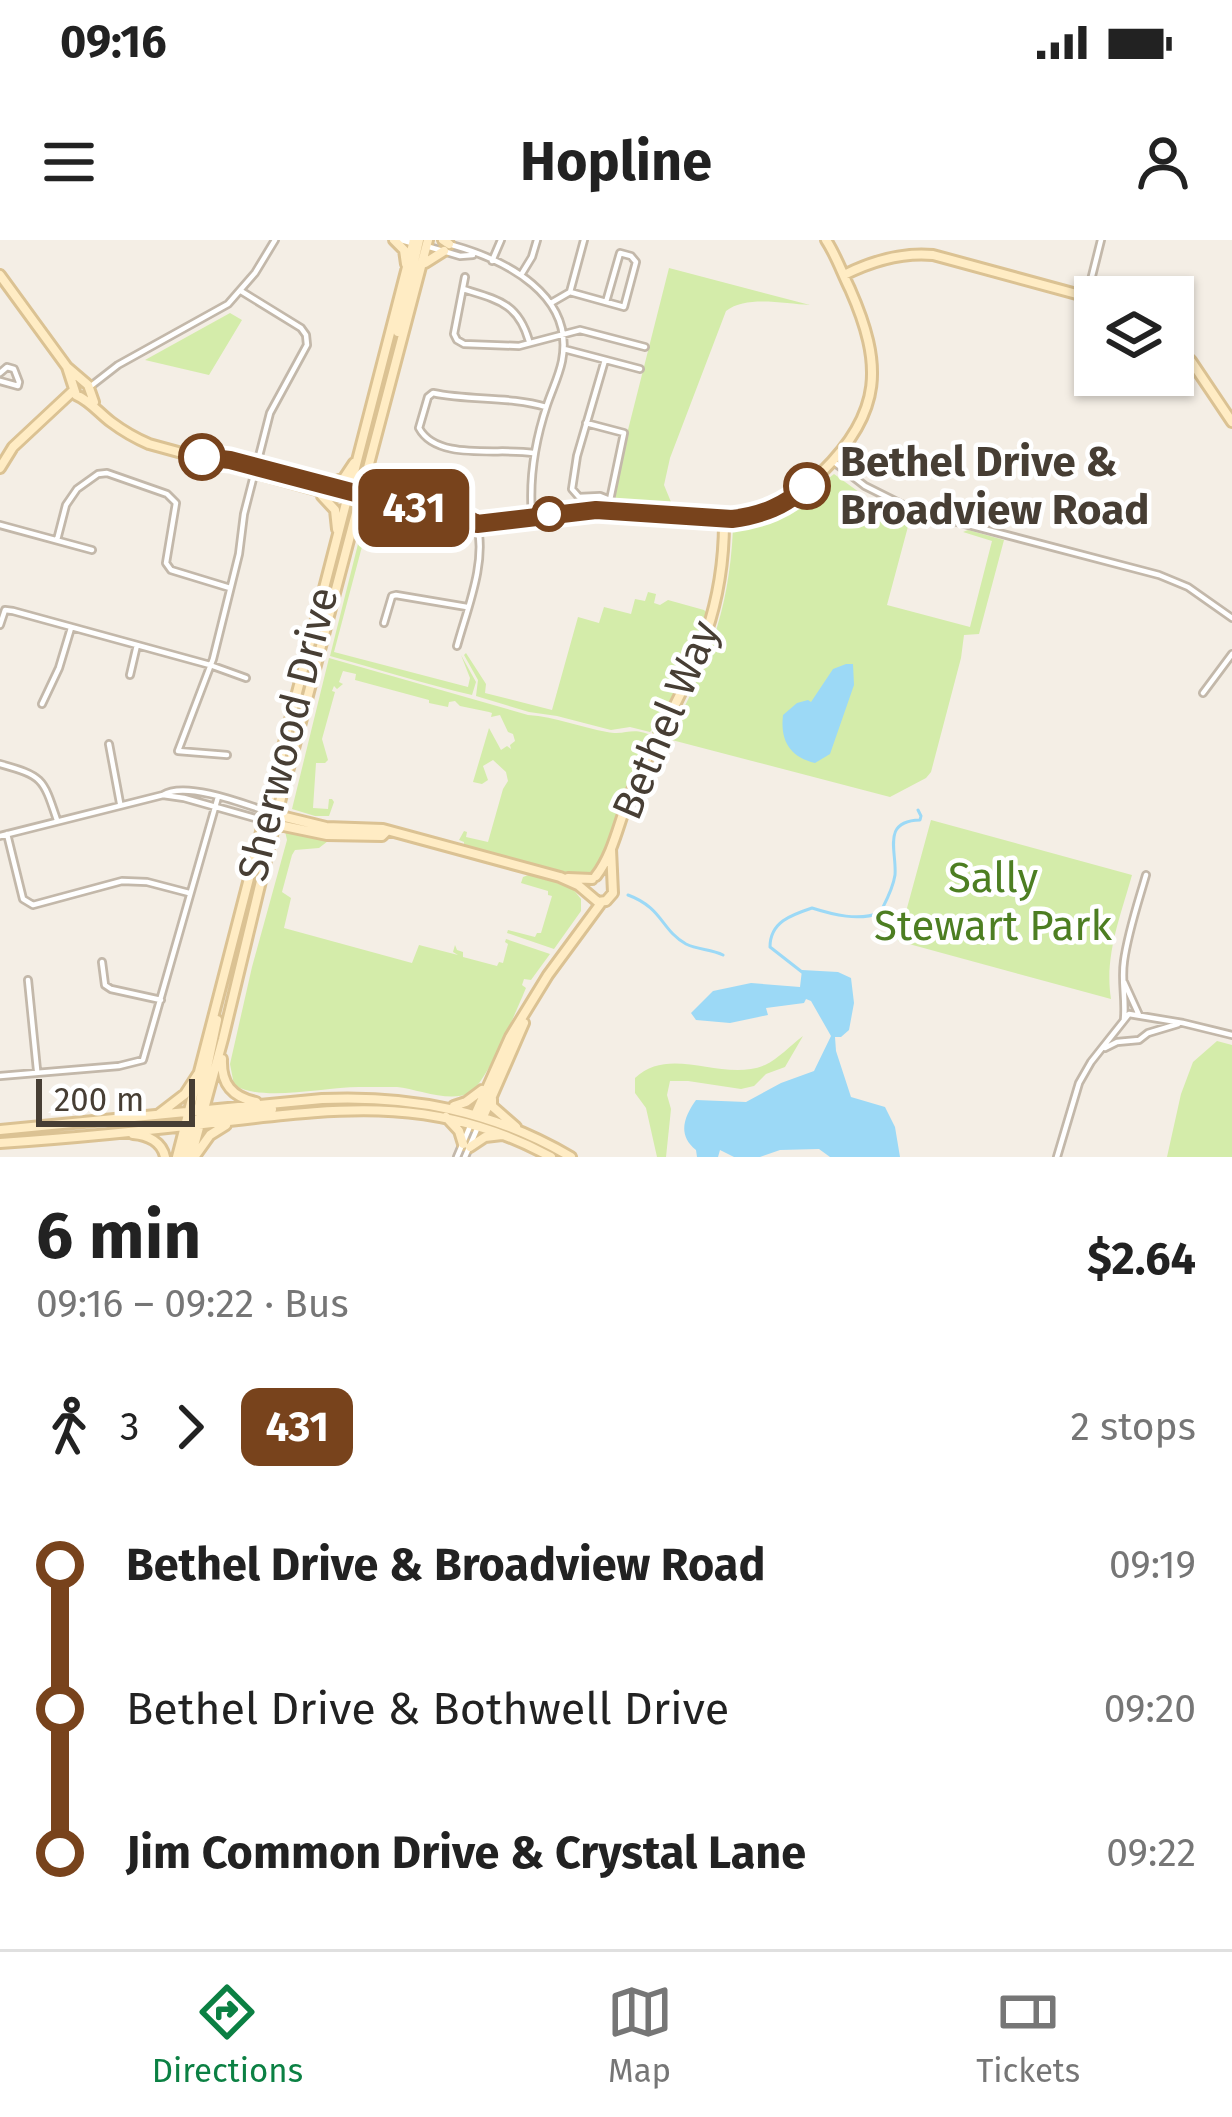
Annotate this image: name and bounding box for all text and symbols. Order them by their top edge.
text: 09:16 [60,15,167,69]
icon: menu [36,129,102,195]
icon: person [1130,129,1196,195]
text: Hopline [520,130,712,194]
map controls [1074,276,1194,396]
button: layers [1074,276,1194,396]
unlabelled marker [180,435,224,479]
place label: Bethel Drive & Broadview Road [840,437,1149,535]
marker: Bethel Drive & Broadview Road [785,464,829,508]
line badge: 431 [345,469,483,547]
text: 431 [382,483,446,533]
unlabelled marker [533,498,565,530]
street label: Sherwood Drive [227,582,349,886]
street label: Bethel Way [602,613,730,827]
park label: Sally Stewart Park [874,853,1112,951]
scale bar [36,1073,195,1126]
text: 200 m [54,1080,144,1120]
text: 6 min [36,1196,201,1275]
text: $2.64 [1087,1232,1196,1286]
text: 09:16 – 09:22 · Bus [36,1281,349,1327]
icon: walk [36,1394,102,1460]
icon: forward [157,1394,223,1460]
text: 431 [265,1402,329,1452]
text: 3 [120,1404,139,1450]
text: 2 stops [1070,1404,1196,1450]
text: Bethel Drive & Broadview Road [126,1538,765,1592]
text: 09:19 [1109,1542,1196,1588]
text: Bethel Drive & Bothwell Drive [126,1682,729,1736]
text: 09:20 [1104,1686,1196,1732]
text: Jim Common Drive & Crystal Lane [126,1826,806,1880]
text: 09:22 [1106,1830,1196,1876]
tab: Directions [152,1979,303,2091]
tab: Map [607,1979,673,2091]
tab: Tickets [976,1979,1080,2091]

